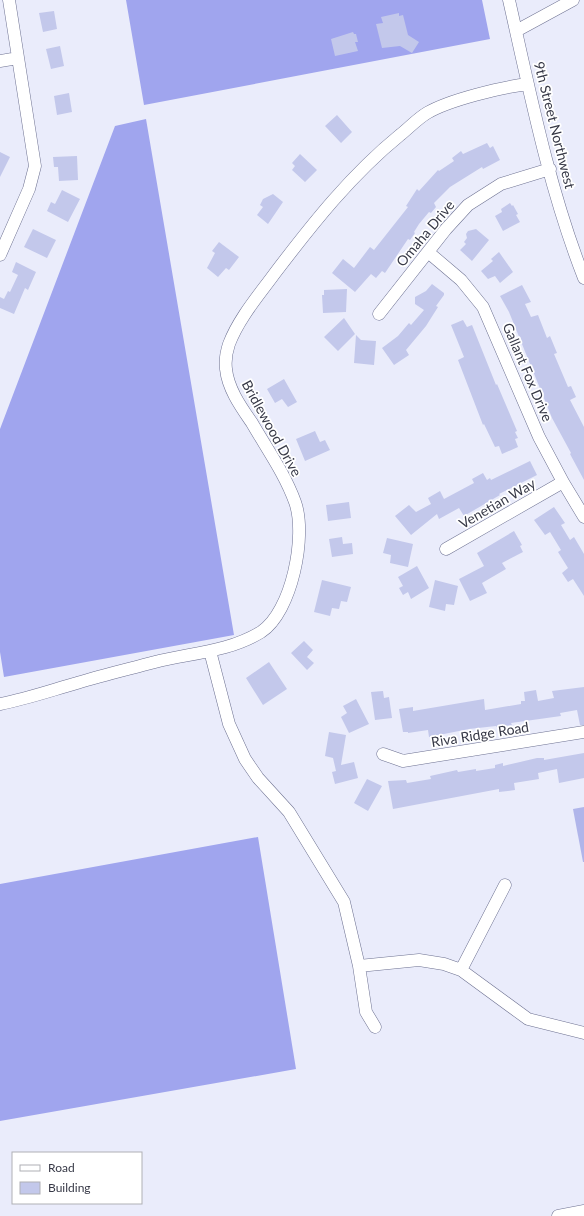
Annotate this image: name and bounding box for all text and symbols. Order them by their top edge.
street label: 9th Street Northwest [531,60,579,190]
street label: Omaha Drive [392,196,458,270]
street label: Gallant Fox Drive [499,320,557,424]
street label: Bridlewood Drive [239,377,305,479]
street label: Venetian Way [456,474,539,532]
street label: Riva Ridge Road [430,718,530,750]
legend [12,1152,142,1204]
text: Road [48,1160,75,1175]
text: Building [48,1180,91,1195]

